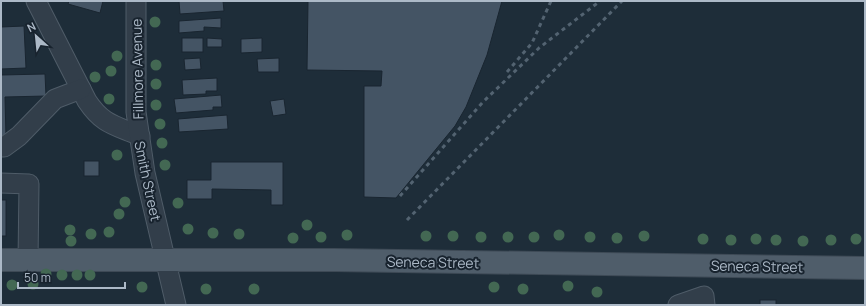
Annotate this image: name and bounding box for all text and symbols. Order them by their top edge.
north arrow [16,16,56,56]
text: N [24,18,38,35]
street label: Fillmore Avenue [127,18,147,120]
street label: Smith Street [130,139,166,223]
street label: Seneca Street [387,252,480,272]
street label: Seneca Street [711,256,804,276]
scale bar [18,264,125,290]
text: 50 m [24,269,51,286]

